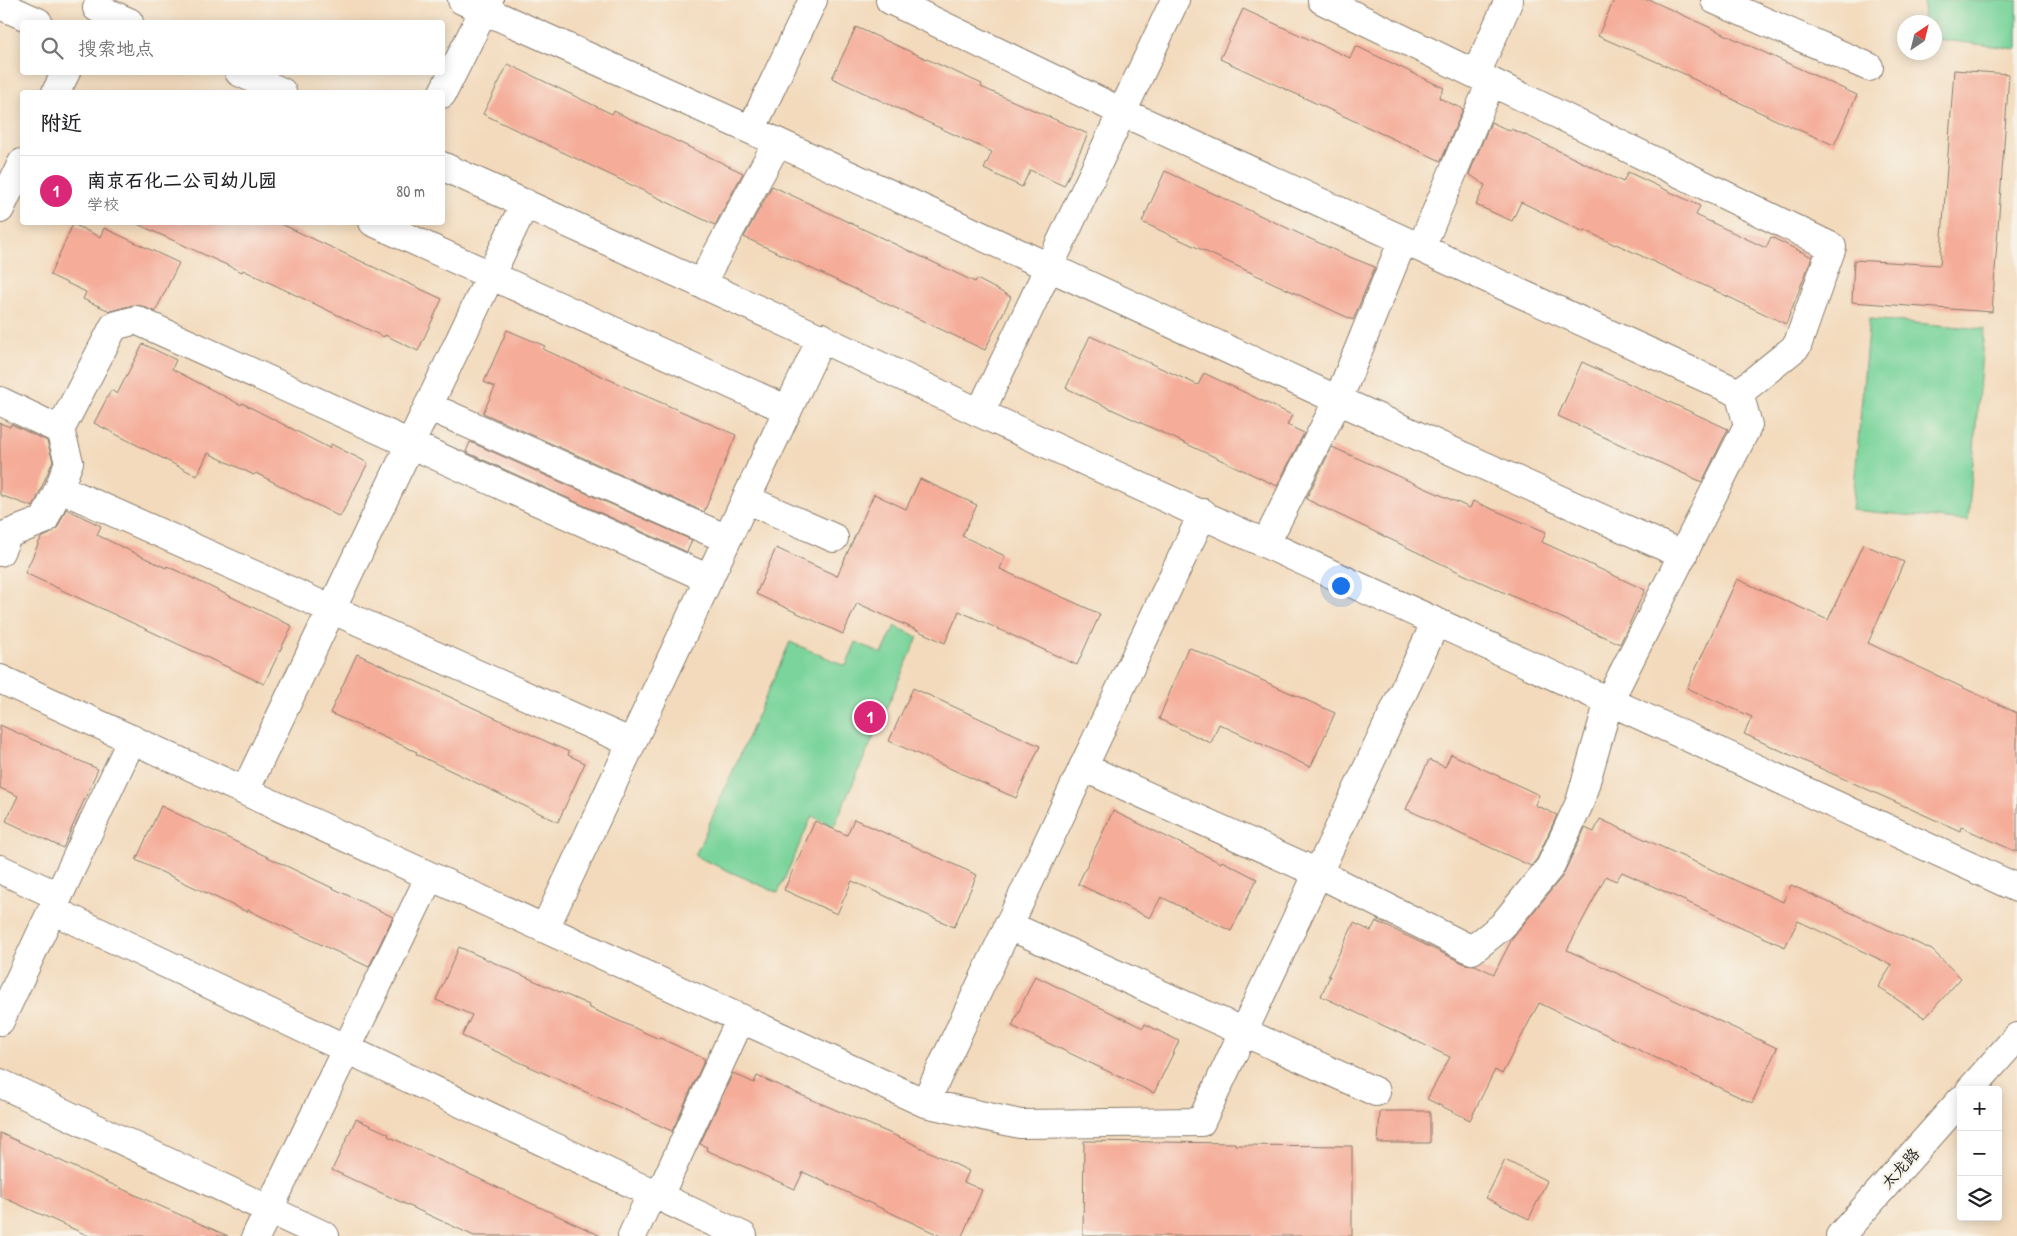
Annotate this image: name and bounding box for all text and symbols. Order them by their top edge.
north arrow [1897,15,1942,60]
search box [20,20,445,75]
icon: search [38,34,66,62]
text: 搜索地点 [78,35,154,61]
text: 附近 [40,108,82,137]
text: 南京石化二公司幼儿园 [87,167,277,193]
text: 1 [53,180,59,202]
text: 80 m [396,180,425,202]
text: 学校 [87,193,119,215]
your location [1328,573,1354,599]
pin: 1 [854,698,886,736]
map controls [1957,1086,2002,1221]
button: + [1957,1086,2002,1131]
button: − [1957,1131,2002,1176]
street label: 太龙路 [1876,1143,1924,1193]
button: layers [1957,1176,2002,1221]

